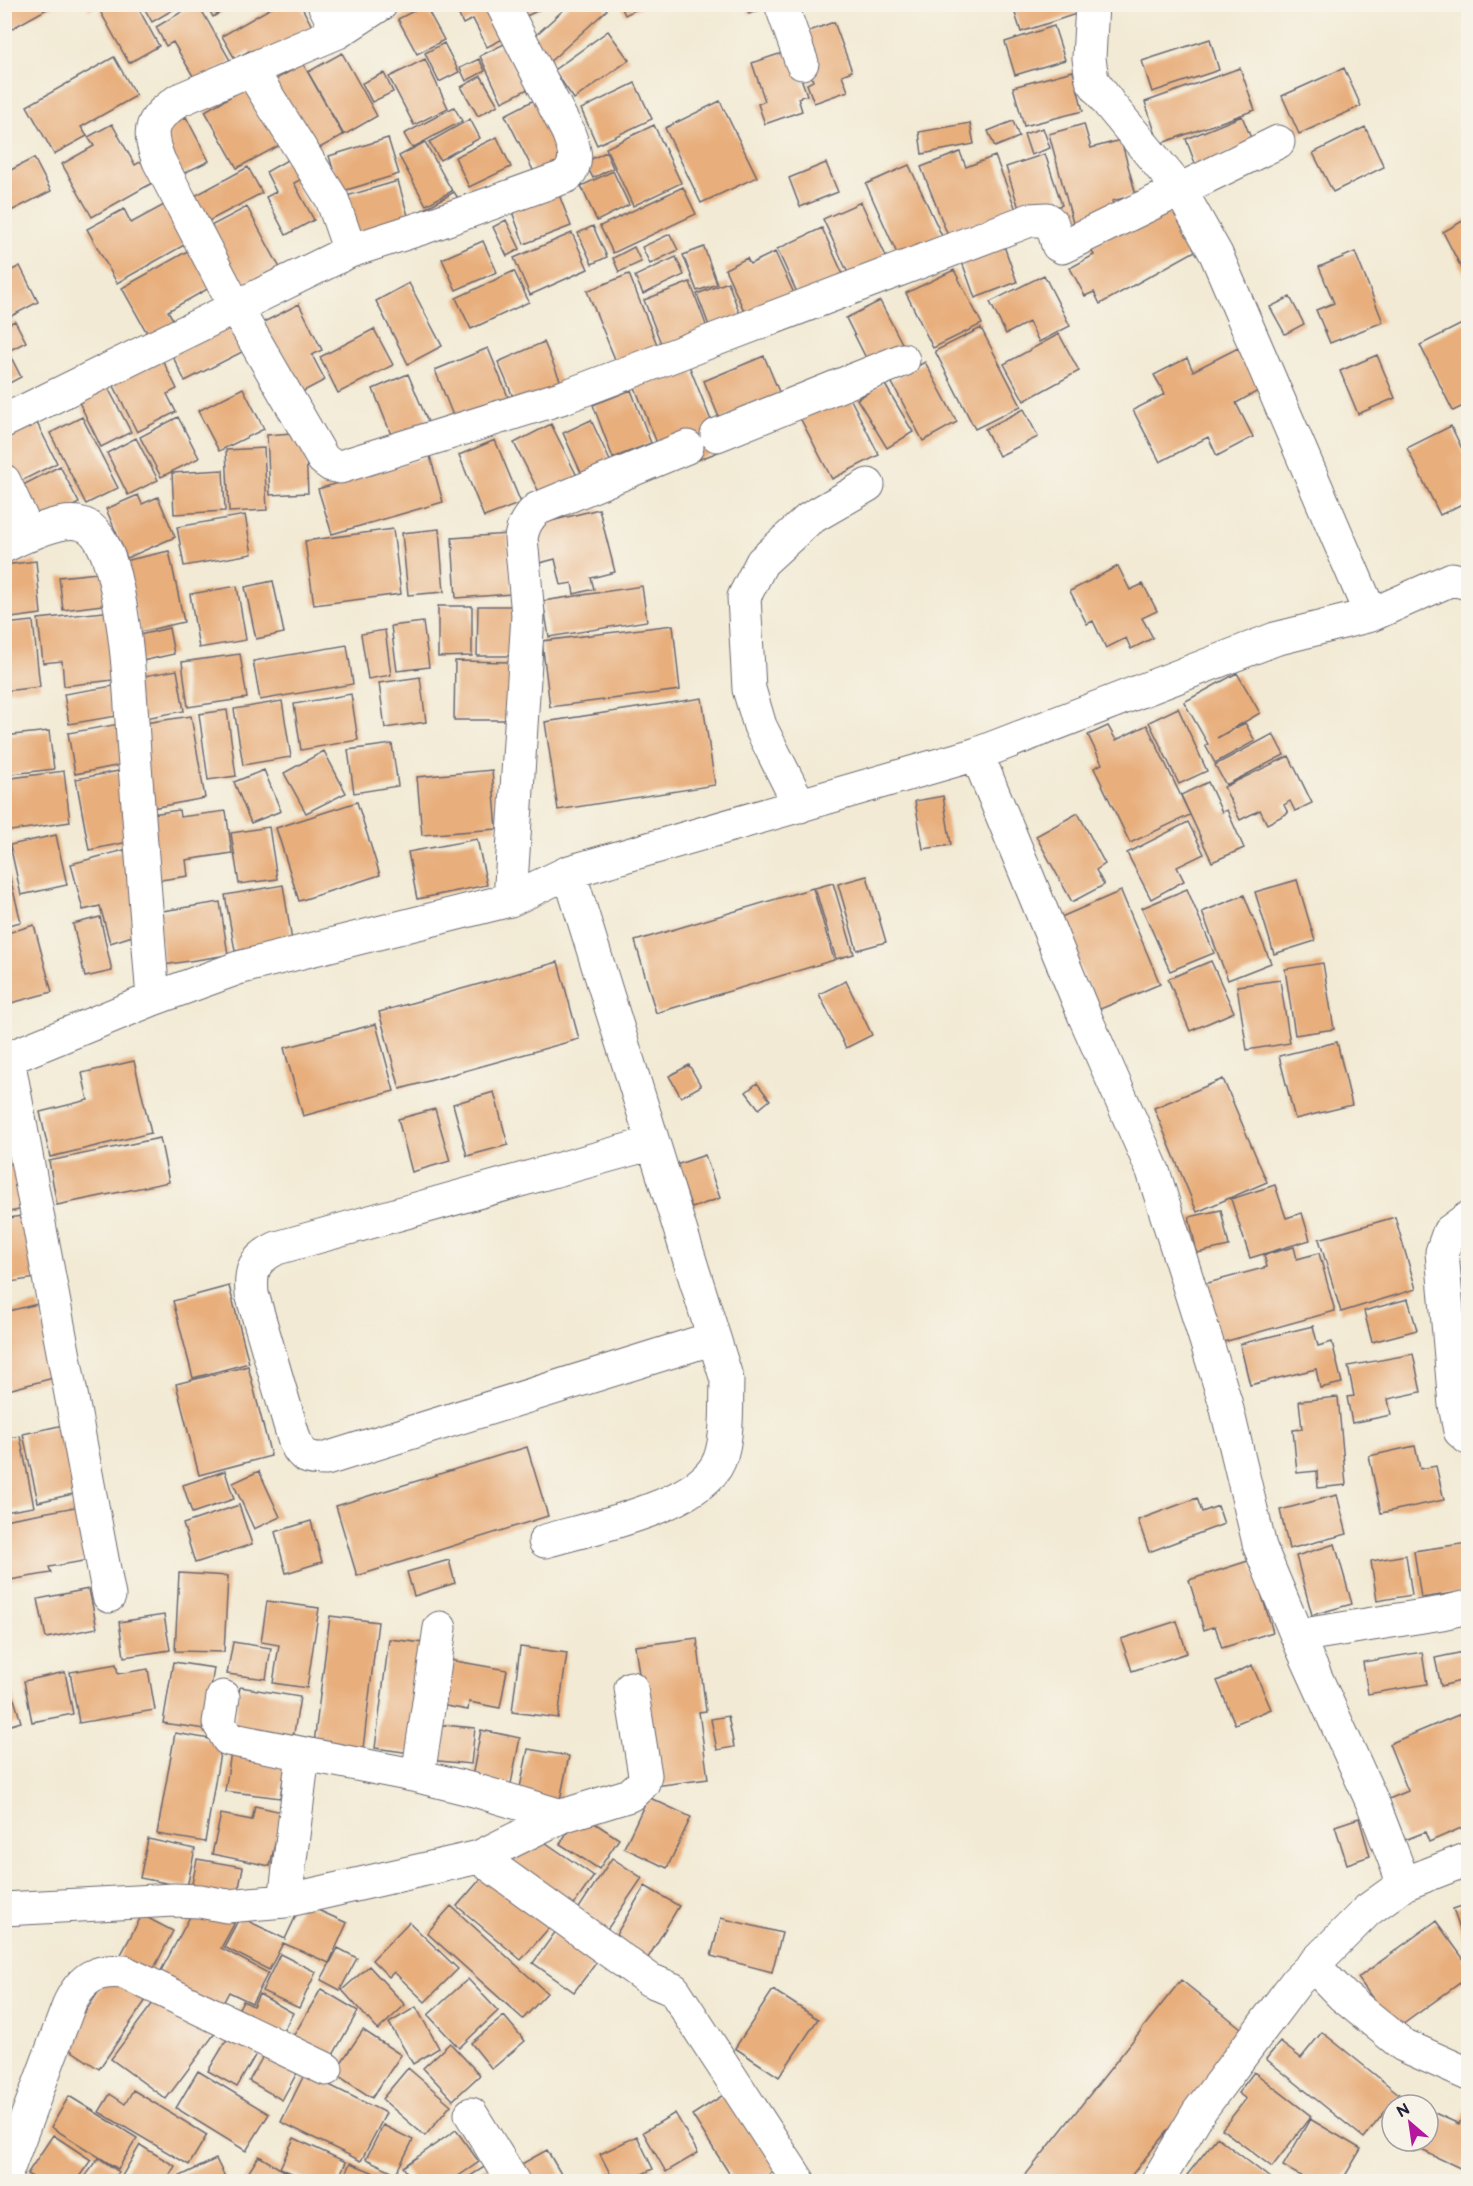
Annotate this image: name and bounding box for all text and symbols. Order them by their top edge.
north arrow [1380,2093,1440,2153]
text: N [1394,2100,1413,2122]

